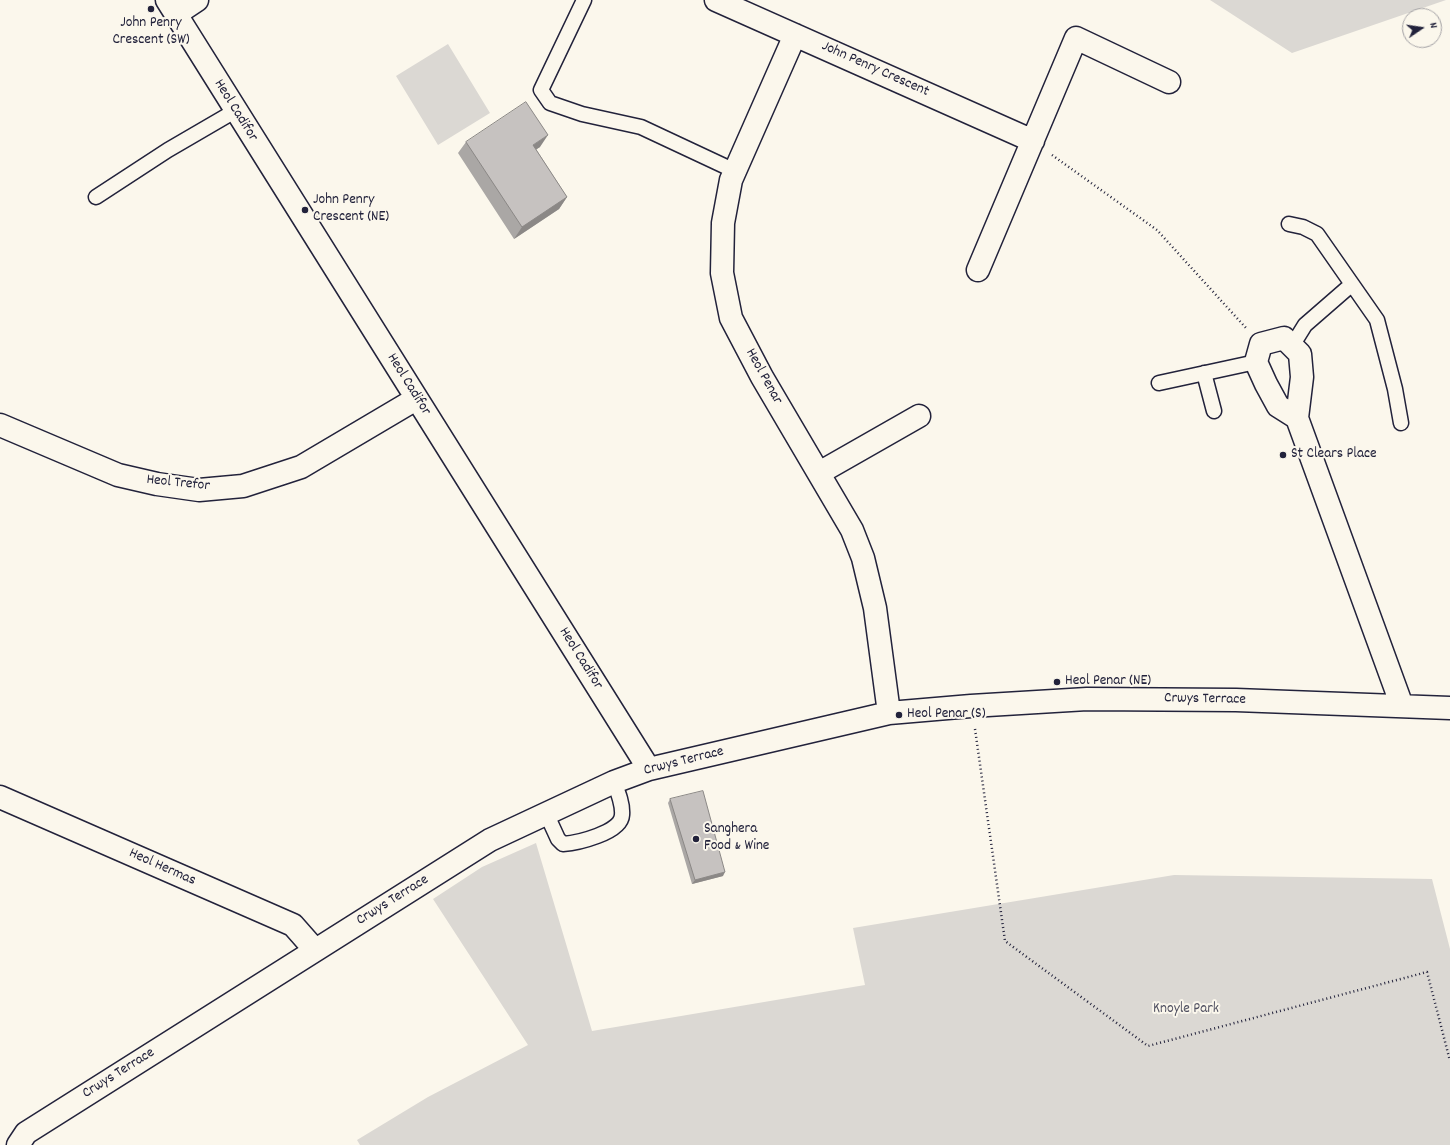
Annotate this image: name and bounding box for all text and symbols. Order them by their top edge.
marker: John Penry Crescent (SW) [146,4,156,14]
north arrow [1402,8,1442,48]
place label: John Penry Crescent (SW) [112,15,190,50]
text: N [1424,21,1441,30]
street label: John Penry Crescent [818,38,932,102]
street label: Heol Cadifor [209,77,261,145]
place label: John Penry Crescent (NE) [313,192,389,227]
marker: John Penry Crescent (NE) [300,205,310,215]
street label: Heol Penar [740,346,786,408]
street label: Heol Cadifor [382,351,434,419]
place label: St Clears Place [1291,446,1377,464]
marker: St Clears Place [1278,450,1288,460]
street label: Heol Trefor [145,472,211,496]
street label: Heol Cadifor [554,625,606,693]
place label: Heol Penar (NE) [1065,673,1151,691]
marker: Heol Penar (NE) [1052,677,1062,687]
street label: Crwys Terrace [1164,690,1246,710]
place label: Heol Penar (S) [907,706,985,724]
marker: Heol Penar (S) [894,710,904,720]
street label: Crwys Terrace [642,743,726,781]
place label: Sanghera Food & Wine [704,821,769,856]
marker: Sanghera Food & Wine [691,834,701,844]
street label: Heol Hermas [126,845,198,891]
street label: Crwys Terrace [354,872,432,930]
park label: Knoyle Park [1153,1001,1219,1019]
street label: Crwys Terrace [80,1045,158,1103]

